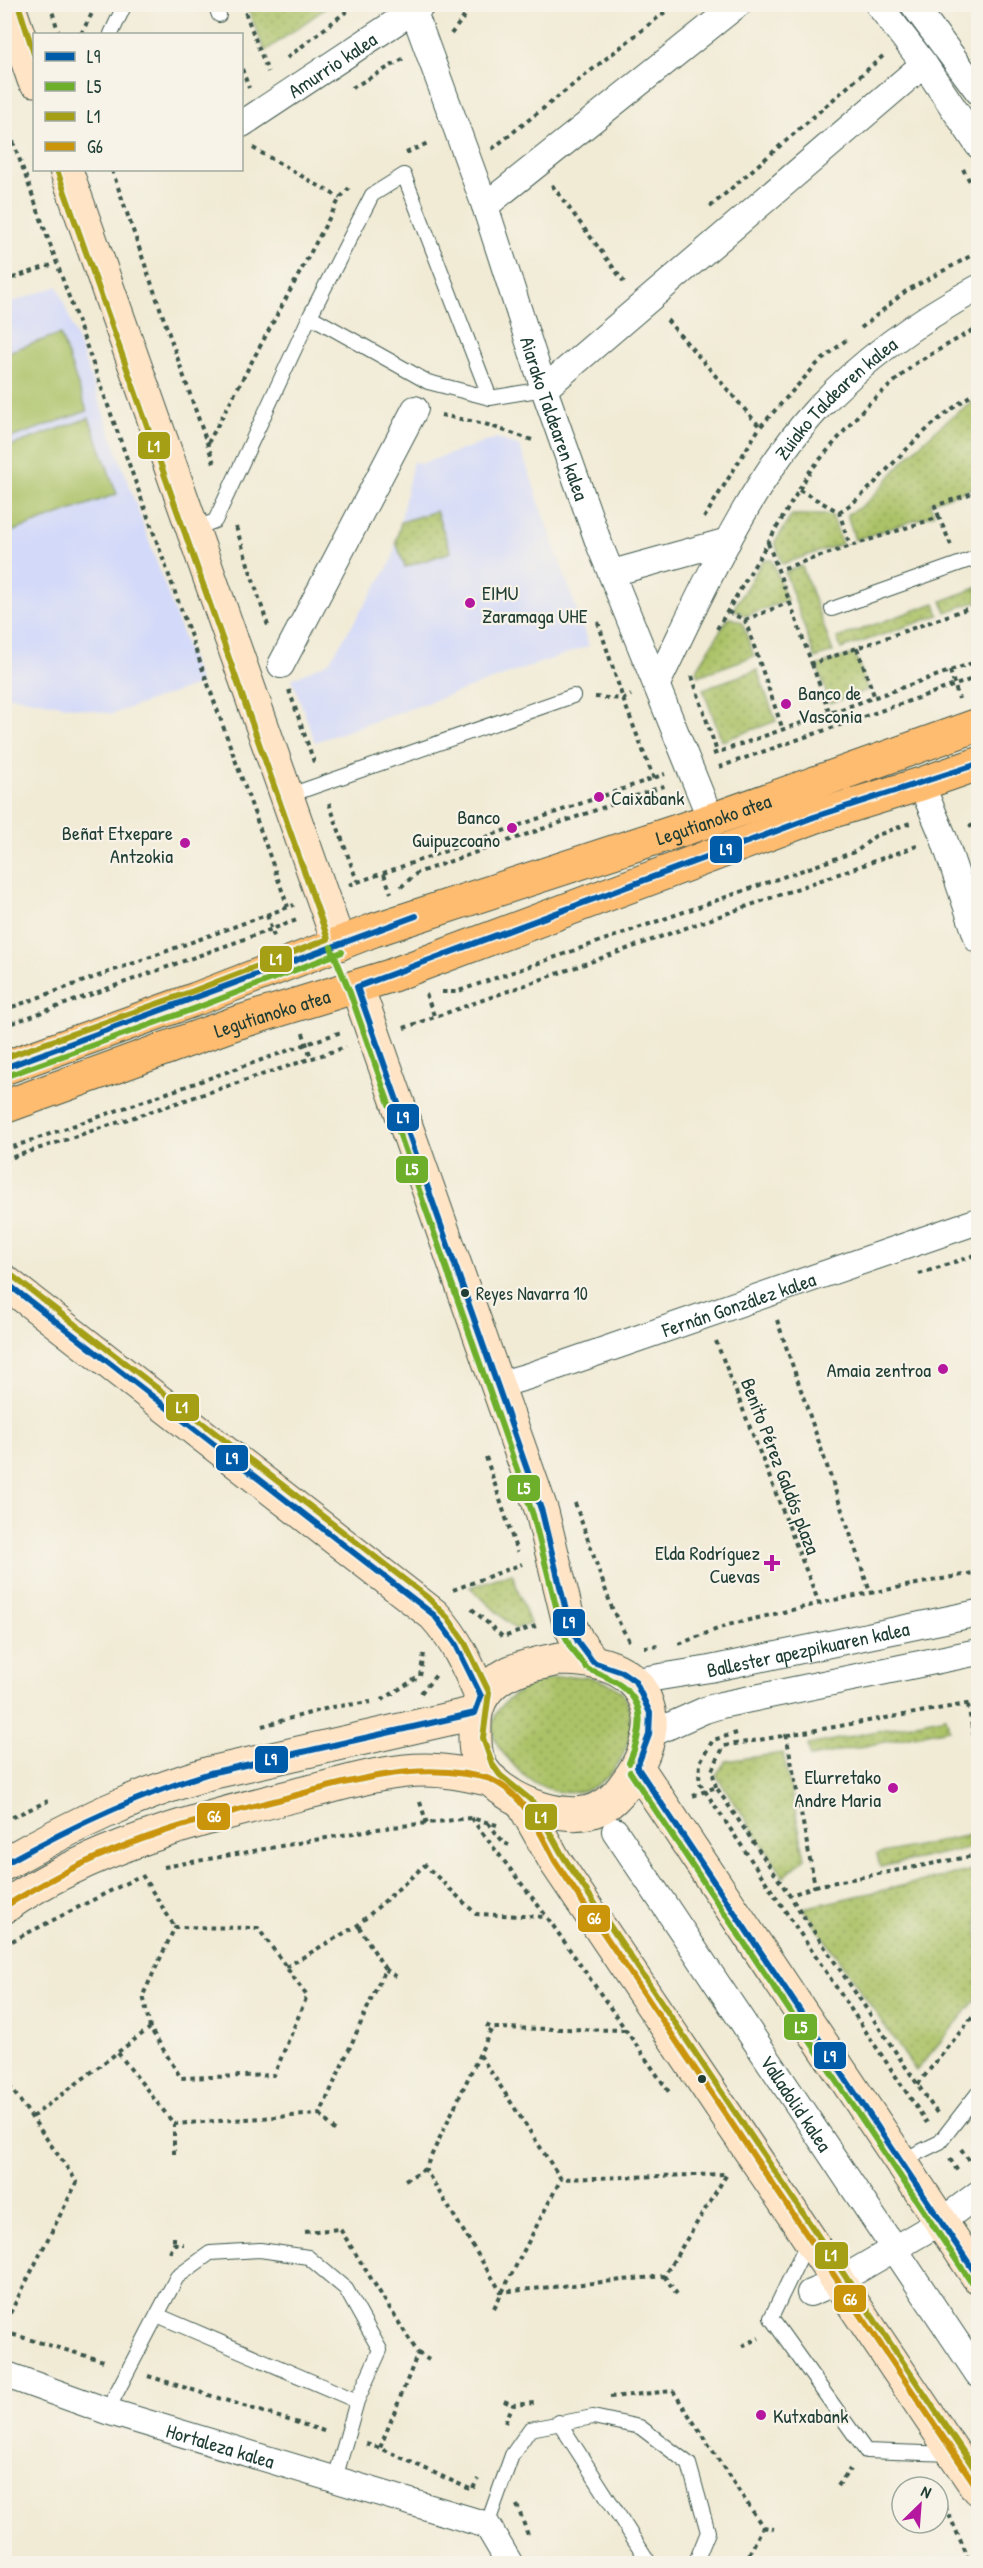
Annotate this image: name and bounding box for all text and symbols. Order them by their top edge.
street label: Amurrio kalea [282,25,382,104]
legend [33,33,243,171]
text: L9 [87,44,101,69]
text: L5 [87,74,102,99]
text: L1 [87,104,100,129]
text: G6 [87,134,103,159]
street label: Zuiako Taldearen kalea [768,330,902,465]
street label: Aiarako Taldearen kalea [514,333,596,504]
line badge: L1 [137,431,171,460]
text: L1 [148,435,160,457]
place label: EIMU Zaramaga UHE [482,579,588,629]
marker: EIMU Zaramaga UHE [463,596,477,610]
place label: Banco de Vasconia [798,679,862,729]
marker: Banco de Vasconia [779,697,793,711]
place label: Caixabank [611,784,685,811]
street label: Legutianoko atea [652,786,775,851]
marker: Caixabank [592,790,606,804]
place label: Banco Guipuzcoano [412,803,500,853]
place label: Beñat Etxepare Antzokia [62,819,173,869]
marker: Banco Guipuzcoano [505,821,519,835]
line badge: L9 [709,835,743,864]
marker: Beñat Etxepare Antzokia [178,836,192,850]
text: L9 [720,838,732,860]
line badge: L1 [259,945,293,973]
text: L1 [270,948,282,970]
street label: Legutianoko atea [210,982,333,1043]
line badge: L9 [386,1103,420,1132]
text: L9 [397,1106,409,1128]
line badge: L5 [395,1155,429,1184]
text: L5 [406,1158,419,1180]
street label: Fernán González kalea [657,1265,819,1343]
place label: Reyes Navarra 10 [476,1281,588,1306]
marker: Reyes Navarra 10 [459,1287,471,1299]
place label: Amaia zentroa [827,1356,931,1383]
marker: Amaia zentroa [936,1362,950,1376]
street label: Benito Pérez Galdós plaza [735,1374,827,1558]
line badge: L1 [165,1393,200,1422]
text: L1 [176,1396,188,1418]
line badge: L9 [215,1444,249,1472]
text: L9 [226,1447,238,1469]
line badge: L5 [506,1474,541,1502]
text: L5 [518,1477,531,1499]
place label: Elda Rodríguez Cuevas [655,1539,760,1589]
marker: Elda Rodríguez Cuevas [765,1556,779,1570]
line badge: L9 [552,1608,586,1637]
text: L9 [563,1611,575,1633]
street label: Ballester apezpikuaren kalea [704,1614,912,1683]
line badge: L9 [254,1745,289,1774]
text: L9 [265,1748,277,1770]
place label: Elurretako Andre Maria [794,1763,881,1813]
marker: Elurretako Andre Maria [886,1781,900,1795]
line badge: G6 [196,1802,231,1831]
line badge: L1 [524,1803,558,1831]
text: G6 [207,1805,222,1827]
text: L1 [535,1806,547,1828]
line badge: G6 [577,1904,611,1933]
text: G6 [587,1907,602,1929]
line badge: L5 [783,2013,818,2041]
text: L5 [795,2016,808,2038]
line badge: L9 [813,2041,847,2070]
text: L9 [824,2045,836,2067]
street label: Valladolid kalea [755,2049,839,2157]
unlabelled marker [696,2073,708,2085]
line badge: L1 [814,2241,849,2270]
text: L1 [825,2244,837,2266]
line badge: G6 [833,2284,867,2313]
text: G6 [843,2288,858,2310]
place label: Kutxabank [773,2402,849,2429]
marker: Kutxabank [754,2408,768,2422]
street label: Hortaleza kalea [163,2416,278,2474]
north arrow [890,2475,950,2535]
text: N [918,2480,935,2503]

